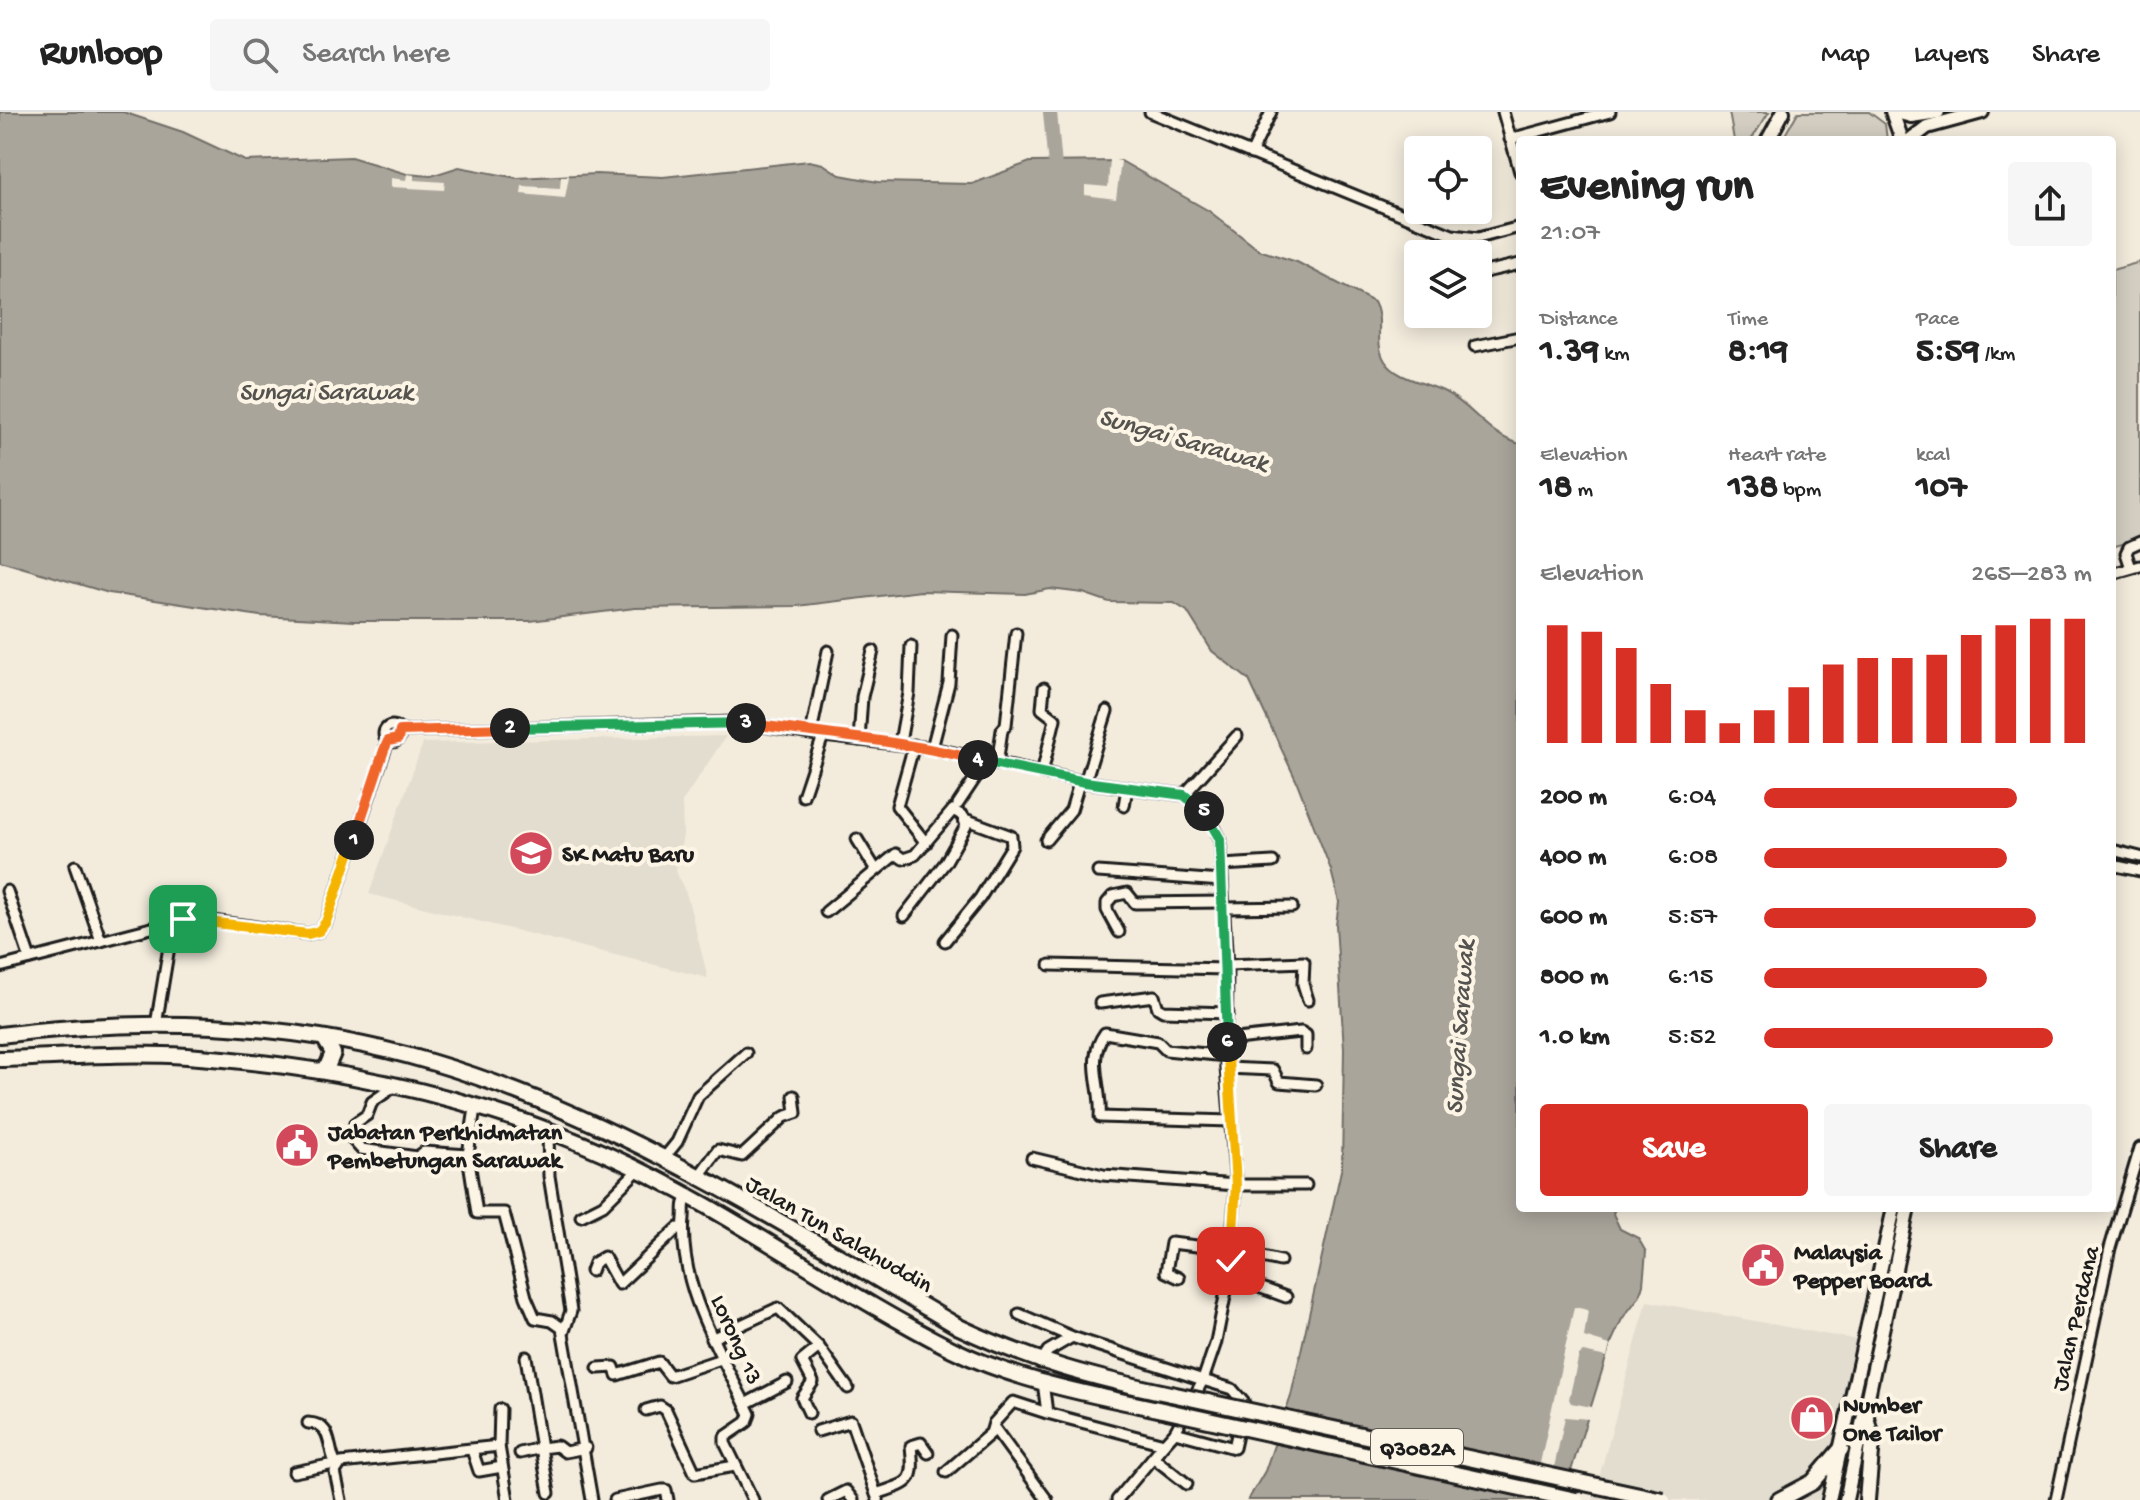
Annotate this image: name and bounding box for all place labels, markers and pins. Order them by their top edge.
pin: 3 [726,703,766,743]
pin: 2 [490,708,530,748]
pin: 4 [958,740,998,780]
pin: 5 [1184,791,1224,831]
pin: 1 [334,820,374,860]
school or university icon: SK Matu Baru [507,829,555,877]
place label: SK Matu Baru [562,842,695,871]
pin [149,885,217,953]
pin: 6 [1207,1022,1247,1062]
place label: Jabatan Perkhidmatan Pembetungan Sarawak [326,1120,564,1177]
public building icon: Jabatan Perkhidmatan Pembetungan Sarawak [273,1121,321,1169]
pin [1197,1227,1265,1295]
place label: Malaysia Pepper Board [1792,1240,1933,1297]
public building icon: Malaysia Pepper Board [1739,1241,1787,1289]
place label: Number One Tailor [1843,1393,1943,1450]
shop icon: Number One Tailor [1788,1394,1836,1442]

